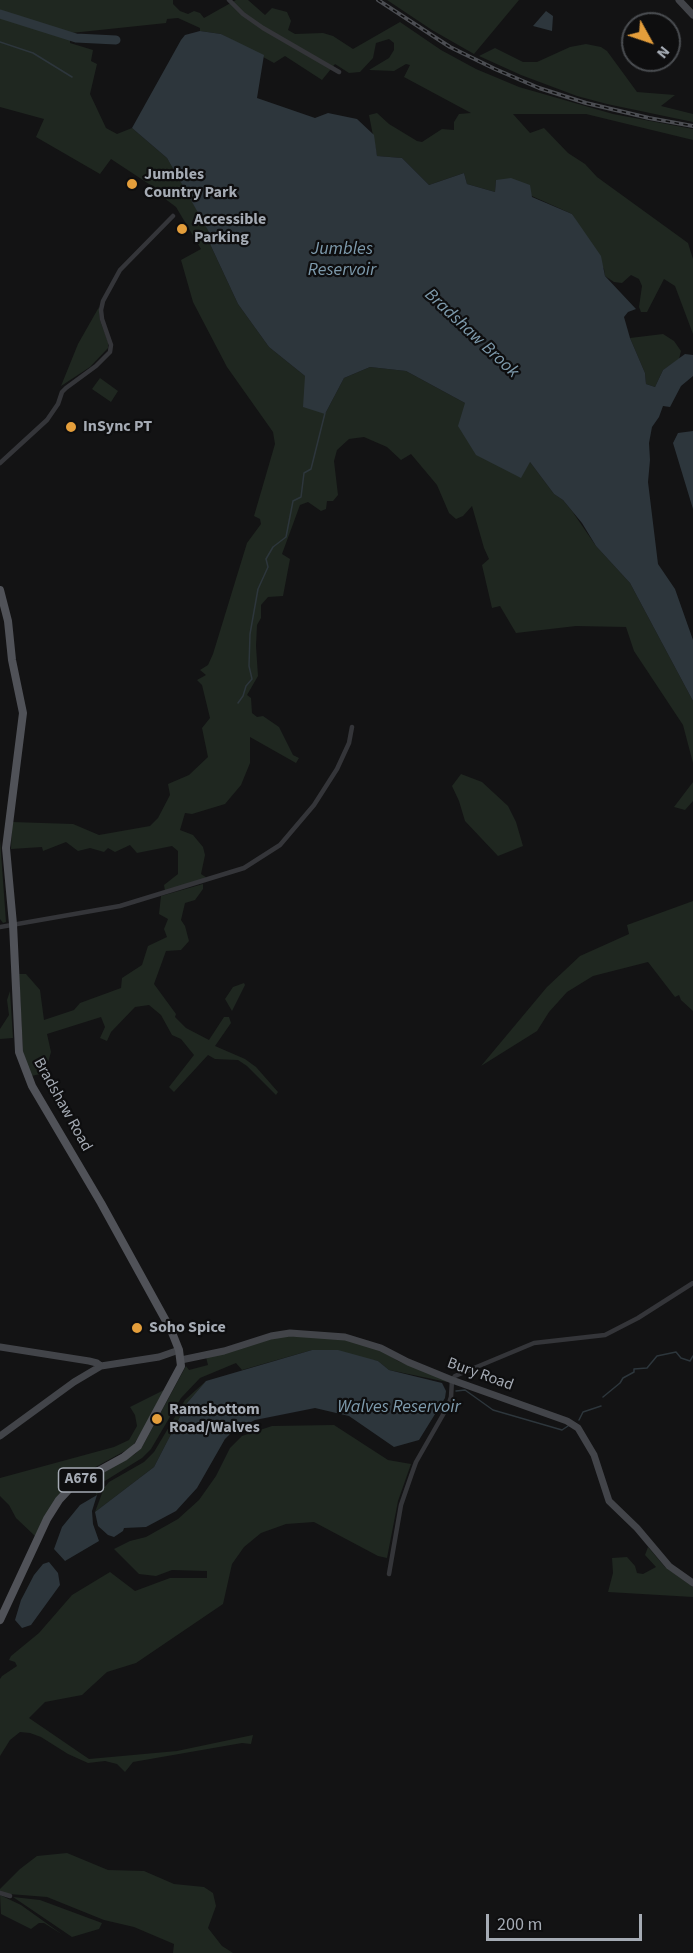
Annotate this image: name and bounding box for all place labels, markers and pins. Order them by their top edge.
place label: Jumbles Country Park [144,165,237,203]
marker: Jumbles Country Park [125,177,139,191]
place label: Accessible Parking [194,210,266,248]
marker: Accessible Parking [175,222,189,236]
place label: InSync PT [83,417,152,437]
marker: InSync PT [64,420,78,434]
place label: Soho Spice [149,1318,226,1338]
marker: Soho Spice [130,1321,144,1335]
place label: Ramsbottom Road/Walves [169,1400,260,1438]
marker: Ramsbottom Road/Walves [150,1412,164,1426]

